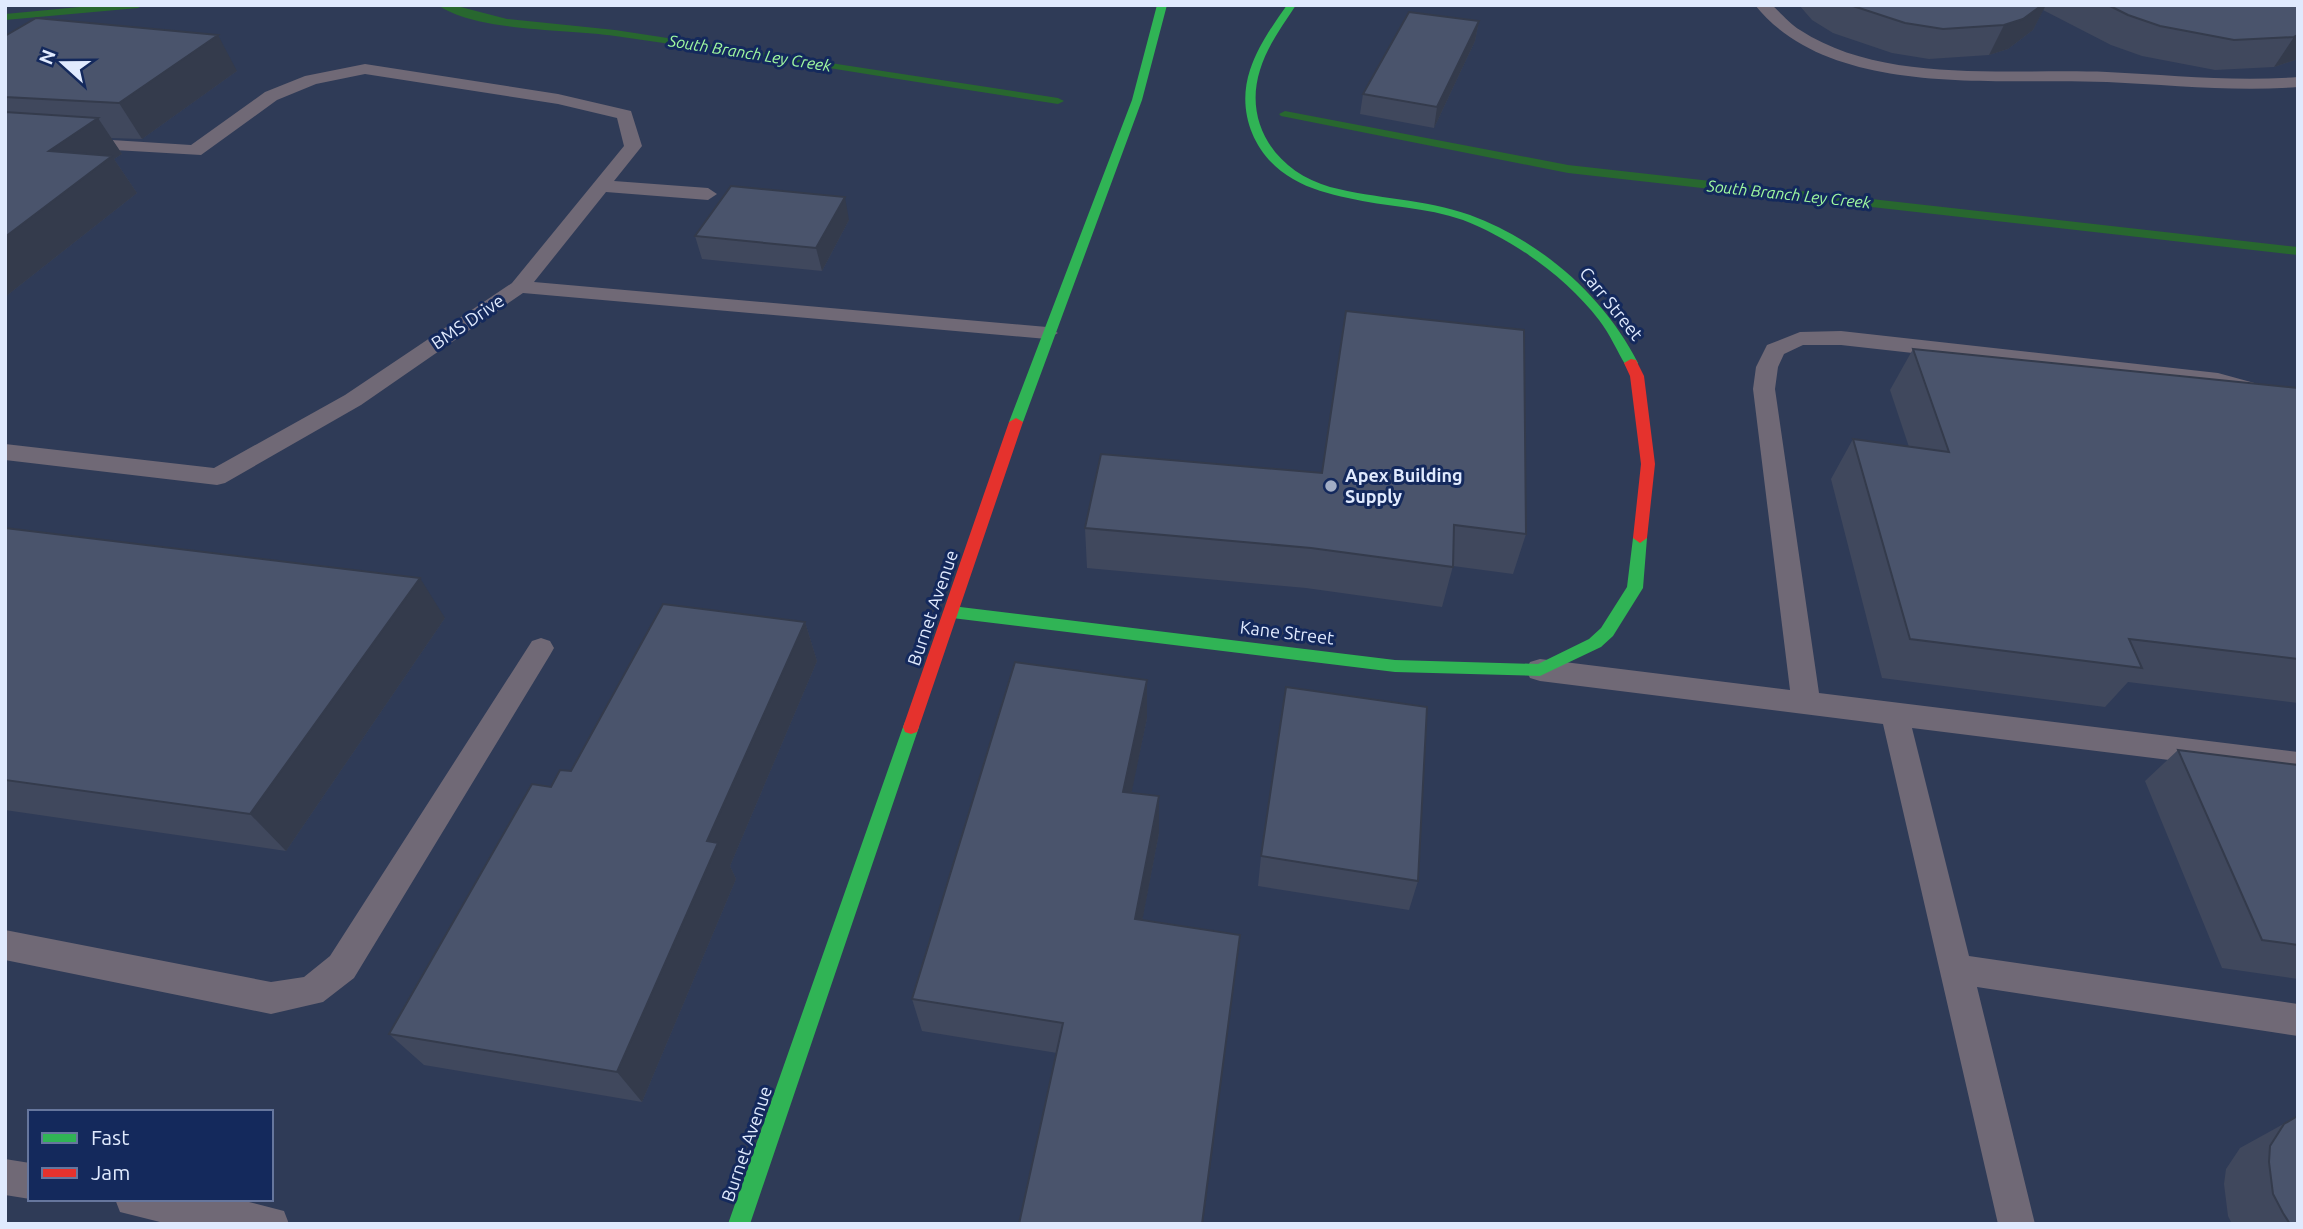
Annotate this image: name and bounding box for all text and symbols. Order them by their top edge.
north arrow [28,28,98,98]
water label: South Branch Ley Creek [666,31,833,75]
text: N [34,46,60,67]
water label: South Branch Ley Creek [1705,176,1873,212]
street label: Carr Street [1576,263,1647,344]
street label: BMS Drive [427,290,508,353]
place label: Apex Building Supply [1345,465,1463,506]
marker: Apex Building Supply [1323,478,1339,494]
street label: Burnet Avenue [903,547,961,668]
street label: Kane Street [1239,616,1335,648]
street label: Burnet Avenue [717,1083,775,1204]
legend [28,1110,273,1201]
text: Fast [91,1125,129,1149]
text: Jam [91,1160,130,1184]

